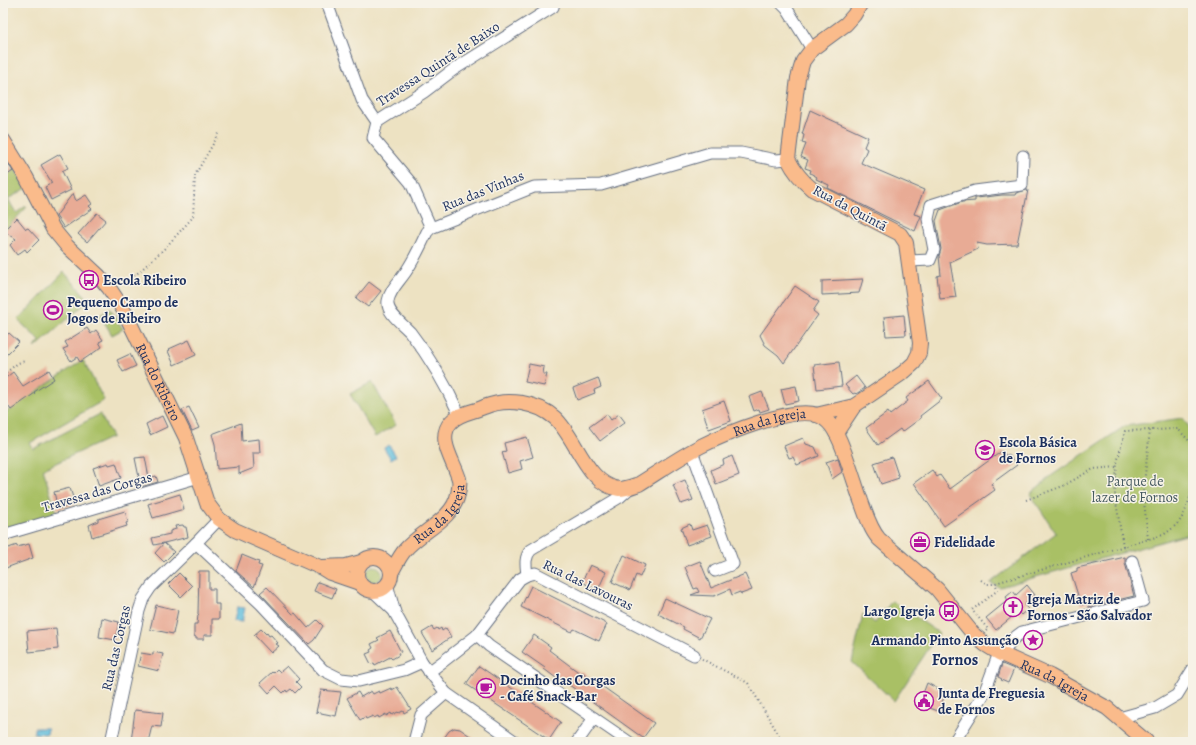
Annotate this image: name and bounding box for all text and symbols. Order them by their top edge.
street label: Travessa Quintã de Baixo [373,17,503,111]
street label: Rua das Vinhas [439,166,527,216]
street label: Rua da Quintã [809,180,891,236]
bus stop icon: Escola Ribeiro [78,269,100,291]
place label: Escola Ribeiro [103,271,187,290]
place label: Pequeno Campo de Jogos de Ribeiro [67,293,179,328]
sports icon: Pequeno Campo de Jogos de Ribeiro [42,299,64,321]
street label: Rua do Ribeiro [132,340,186,424]
street label: Rua da Igreja [730,404,807,441]
place label: Escola Básica de Fornos [999,433,1077,468]
school or university icon: Escola Básica de Fornos [974,439,996,461]
street label: Travessa das Corgas [40,467,154,517]
park label: Parque de lazer de Fornos [1092,472,1178,507]
street label: Rua da Igreja [409,482,469,548]
office icon: Fidelidade [909,531,931,553]
place label: Fidelidade [934,533,996,552]
street label: Rua das Lavouras [539,555,637,615]
place label: Igreja Matriz de Fornos - São Salvador [1027,590,1152,625]
church icon: Igreja Matriz de Fornos - São Salvador [1002,596,1024,618]
bus stop icon: Largo Igreja [938,600,960,622]
place label: Largo Igreja [864,602,935,621]
street label: Rua das Corgas [97,603,135,693]
place icon: Armando Pinto Assunção [1022,629,1044,651]
place label: Armando Pinto Assunção [870,631,1019,650]
district label: Fornos [932,649,978,671]
street label: Rua da Igreja [1017,654,1093,706]
place label: Docinho das Corgas - Café Snack-Bar [500,671,616,706]
cafe icon: Docinho das Corgas - Café Snack-Bar [475,677,497,699]
place label: Junta de Freguesia de Fornos [938,684,1045,719]
public building icon: Junta de Freguesia de Fornos [913,690,935,712]

